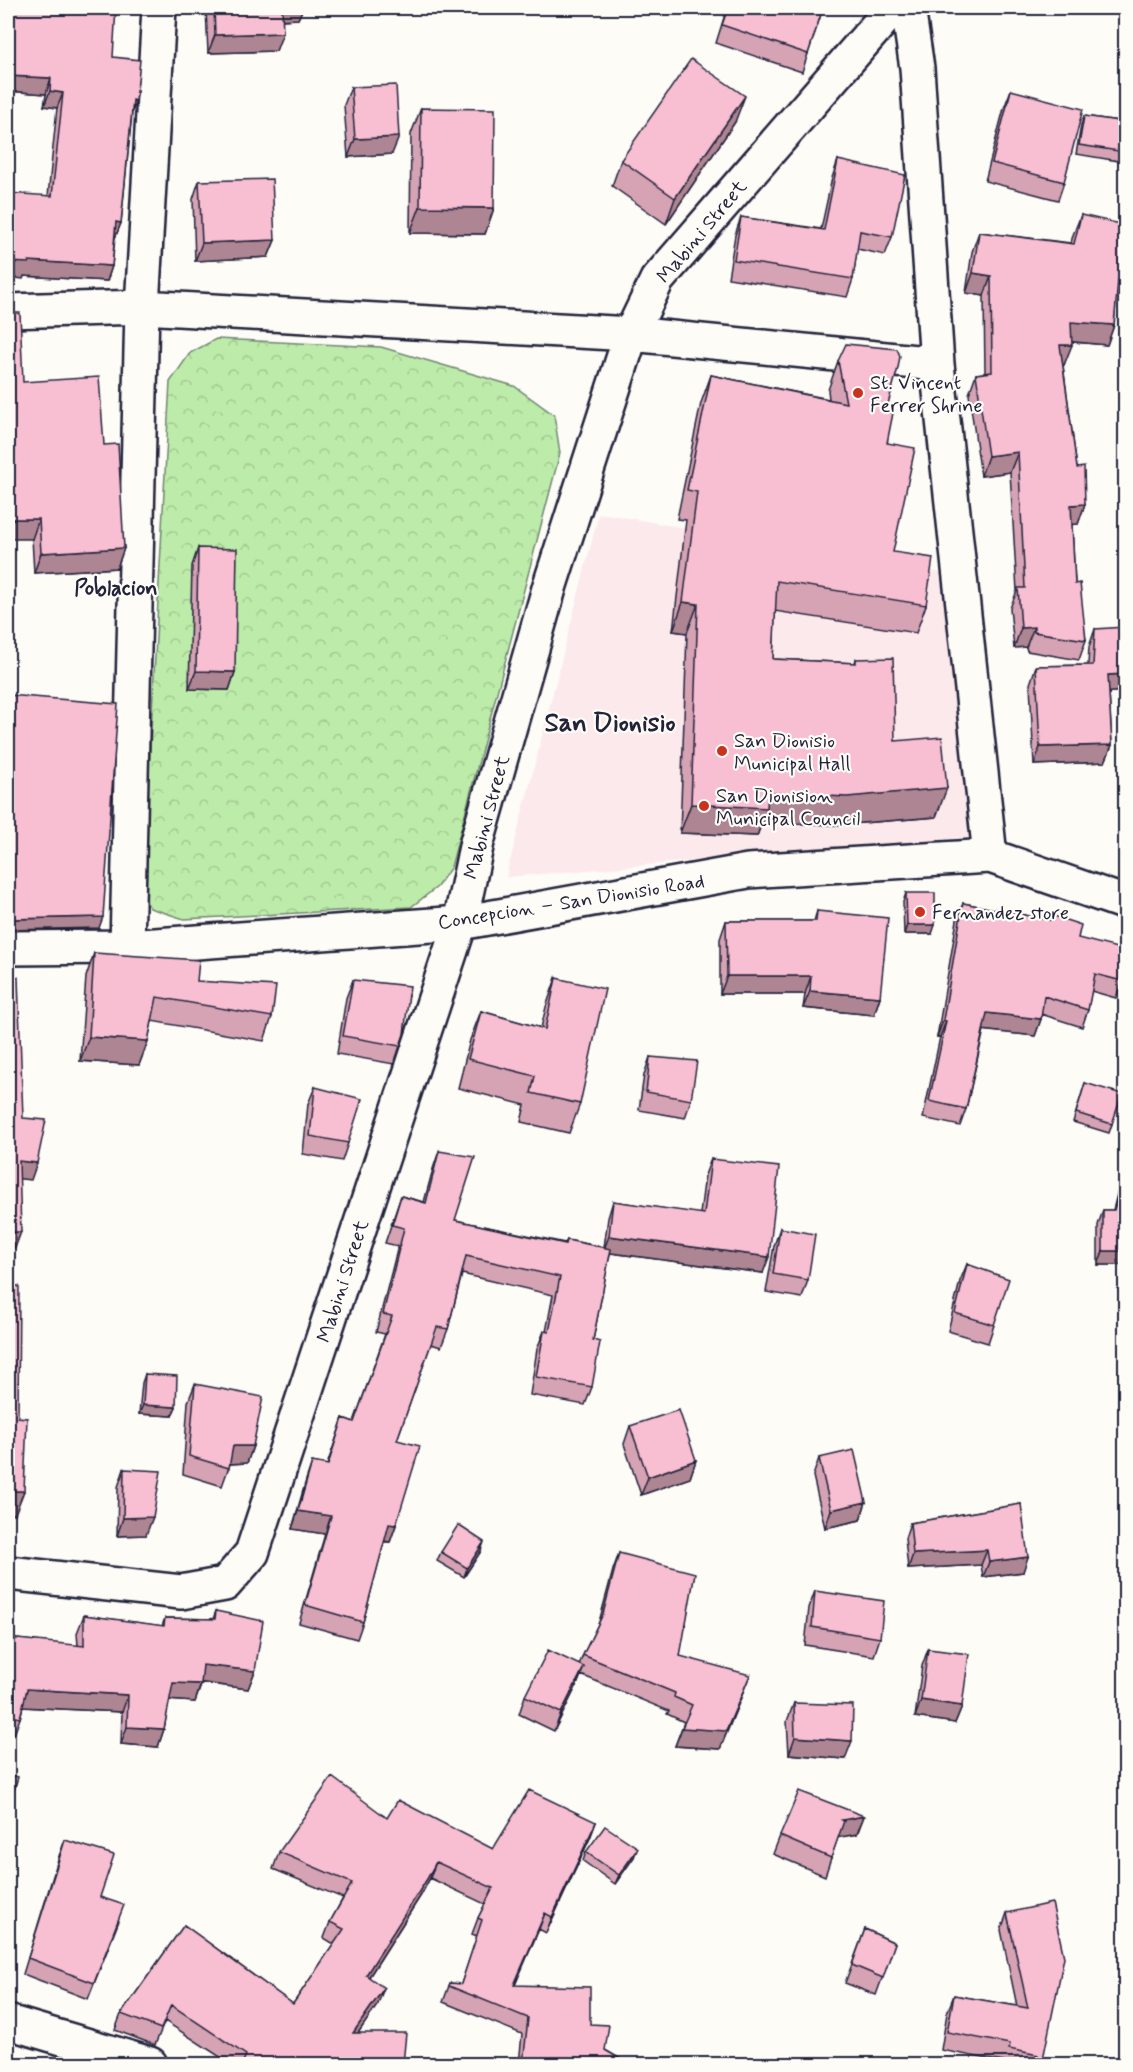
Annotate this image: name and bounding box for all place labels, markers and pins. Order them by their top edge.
place label: St. Vincent Ferrer Shrine [870,370,983,420]
marker: St. Vincent Ferrer Shrine [851,386,865,400]
place label: San Dionisio Municipal Hall [734,728,851,778]
marker: San Dionisio Municipal Hall [715,744,729,758]
place label: San Dionision Municipal Council [716,783,860,833]
marker: San Dionision Municipal Council [697,799,711,813]
place label: Fernandez store [932,900,1069,927]
marker: Fernandez store [913,905,927,919]

